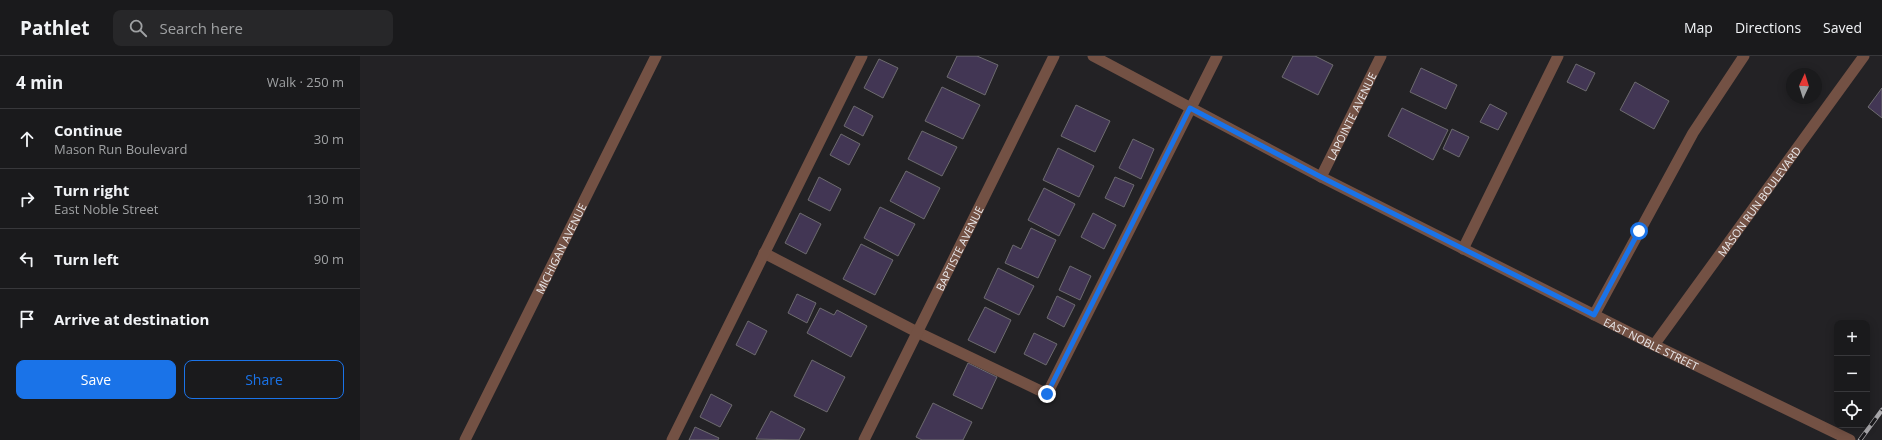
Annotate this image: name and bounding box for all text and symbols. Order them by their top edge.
search box [113,10,393,46]
text: Pathlet [20,15,89,41]
icon: search [127,17,149,39]
text: Search here [159,18,243,38]
text: Map [1684,18,1713,37]
text: Directions [1735,18,1801,37]
text: Saved [1823,18,1862,37]
north arrow [1786,68,1822,104]
street label: LAPOINTE AVENUE [1323,70,1379,163]
text: 4 min [16,71,63,94]
text: Walk · 250 m [267,73,344,91]
text: Continue [54,120,122,140]
icon: ahead [16,128,38,150]
text: 30 m [314,130,344,148]
text: Mason Run Boulevard [54,140,187,158]
street label: MASON RUN BOULEVARD [1714,143,1804,259]
text: Turn right [54,180,129,200]
icon: right [16,188,38,210]
text: 130 m [306,190,344,208]
text: East Noble Street [54,200,158,218]
street label: MICHIGAN AVENUE [531,201,589,296]
street label: BAPTISTE AVENUE [932,203,986,293]
route start [1630,222,1648,240]
icon: left [16,248,38,270]
text: Turn left [54,249,119,269]
text: 90 m [314,250,344,268]
icon: arrive [16,308,38,330]
text: Arrive at destination [54,309,209,329]
street label: EAST NOBLE STREET [1601,313,1701,373]
map controls [1834,320,1870,428]
button: + [1834,320,1870,356]
button: − [1834,356,1870,392]
button: Save [16,360,176,399]
button: Share [184,360,344,399]
route end [1038,385,1056,403]
button: locate [1834,392,1870,428]

